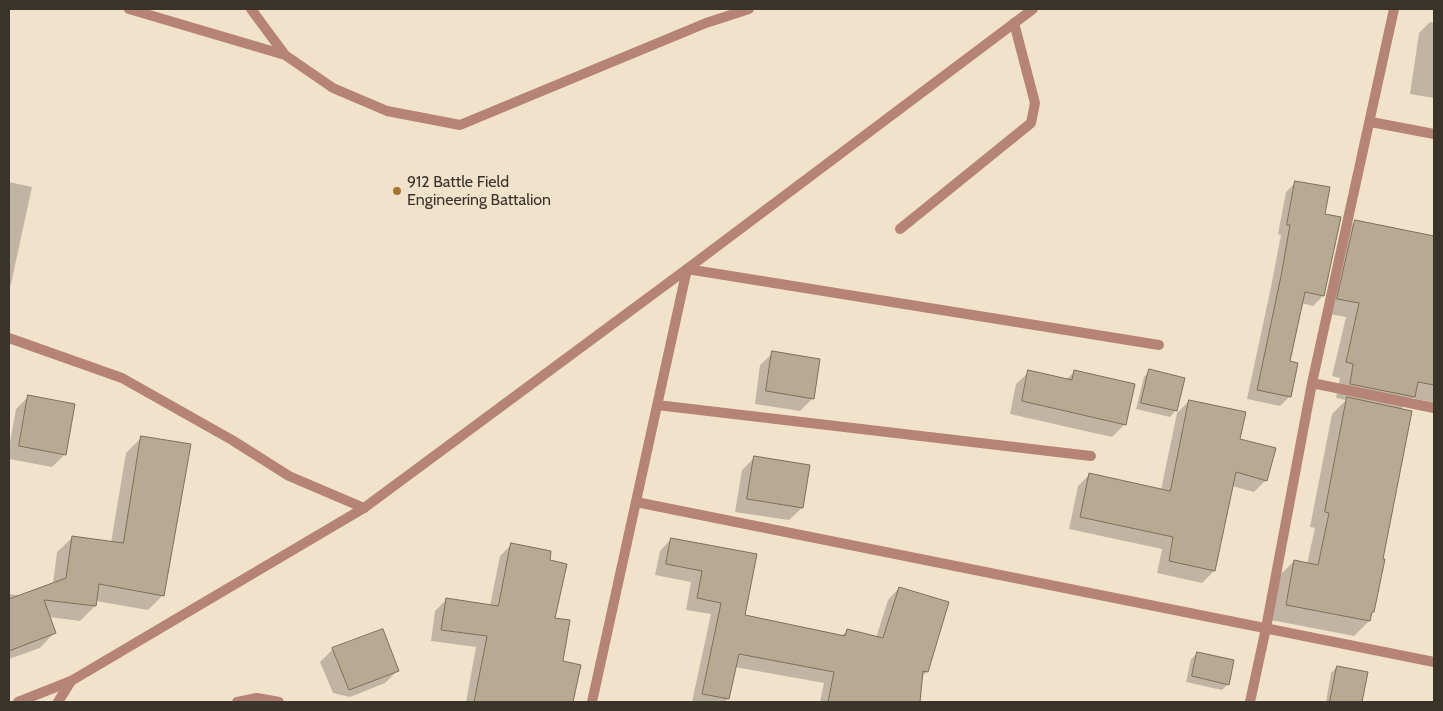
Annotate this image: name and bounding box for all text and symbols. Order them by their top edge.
place label: 912 Battle Field Engineering Battalion [407,172,551,210]
marker: 912 Battle Field Engineering Battalion [391,185,403,197]

